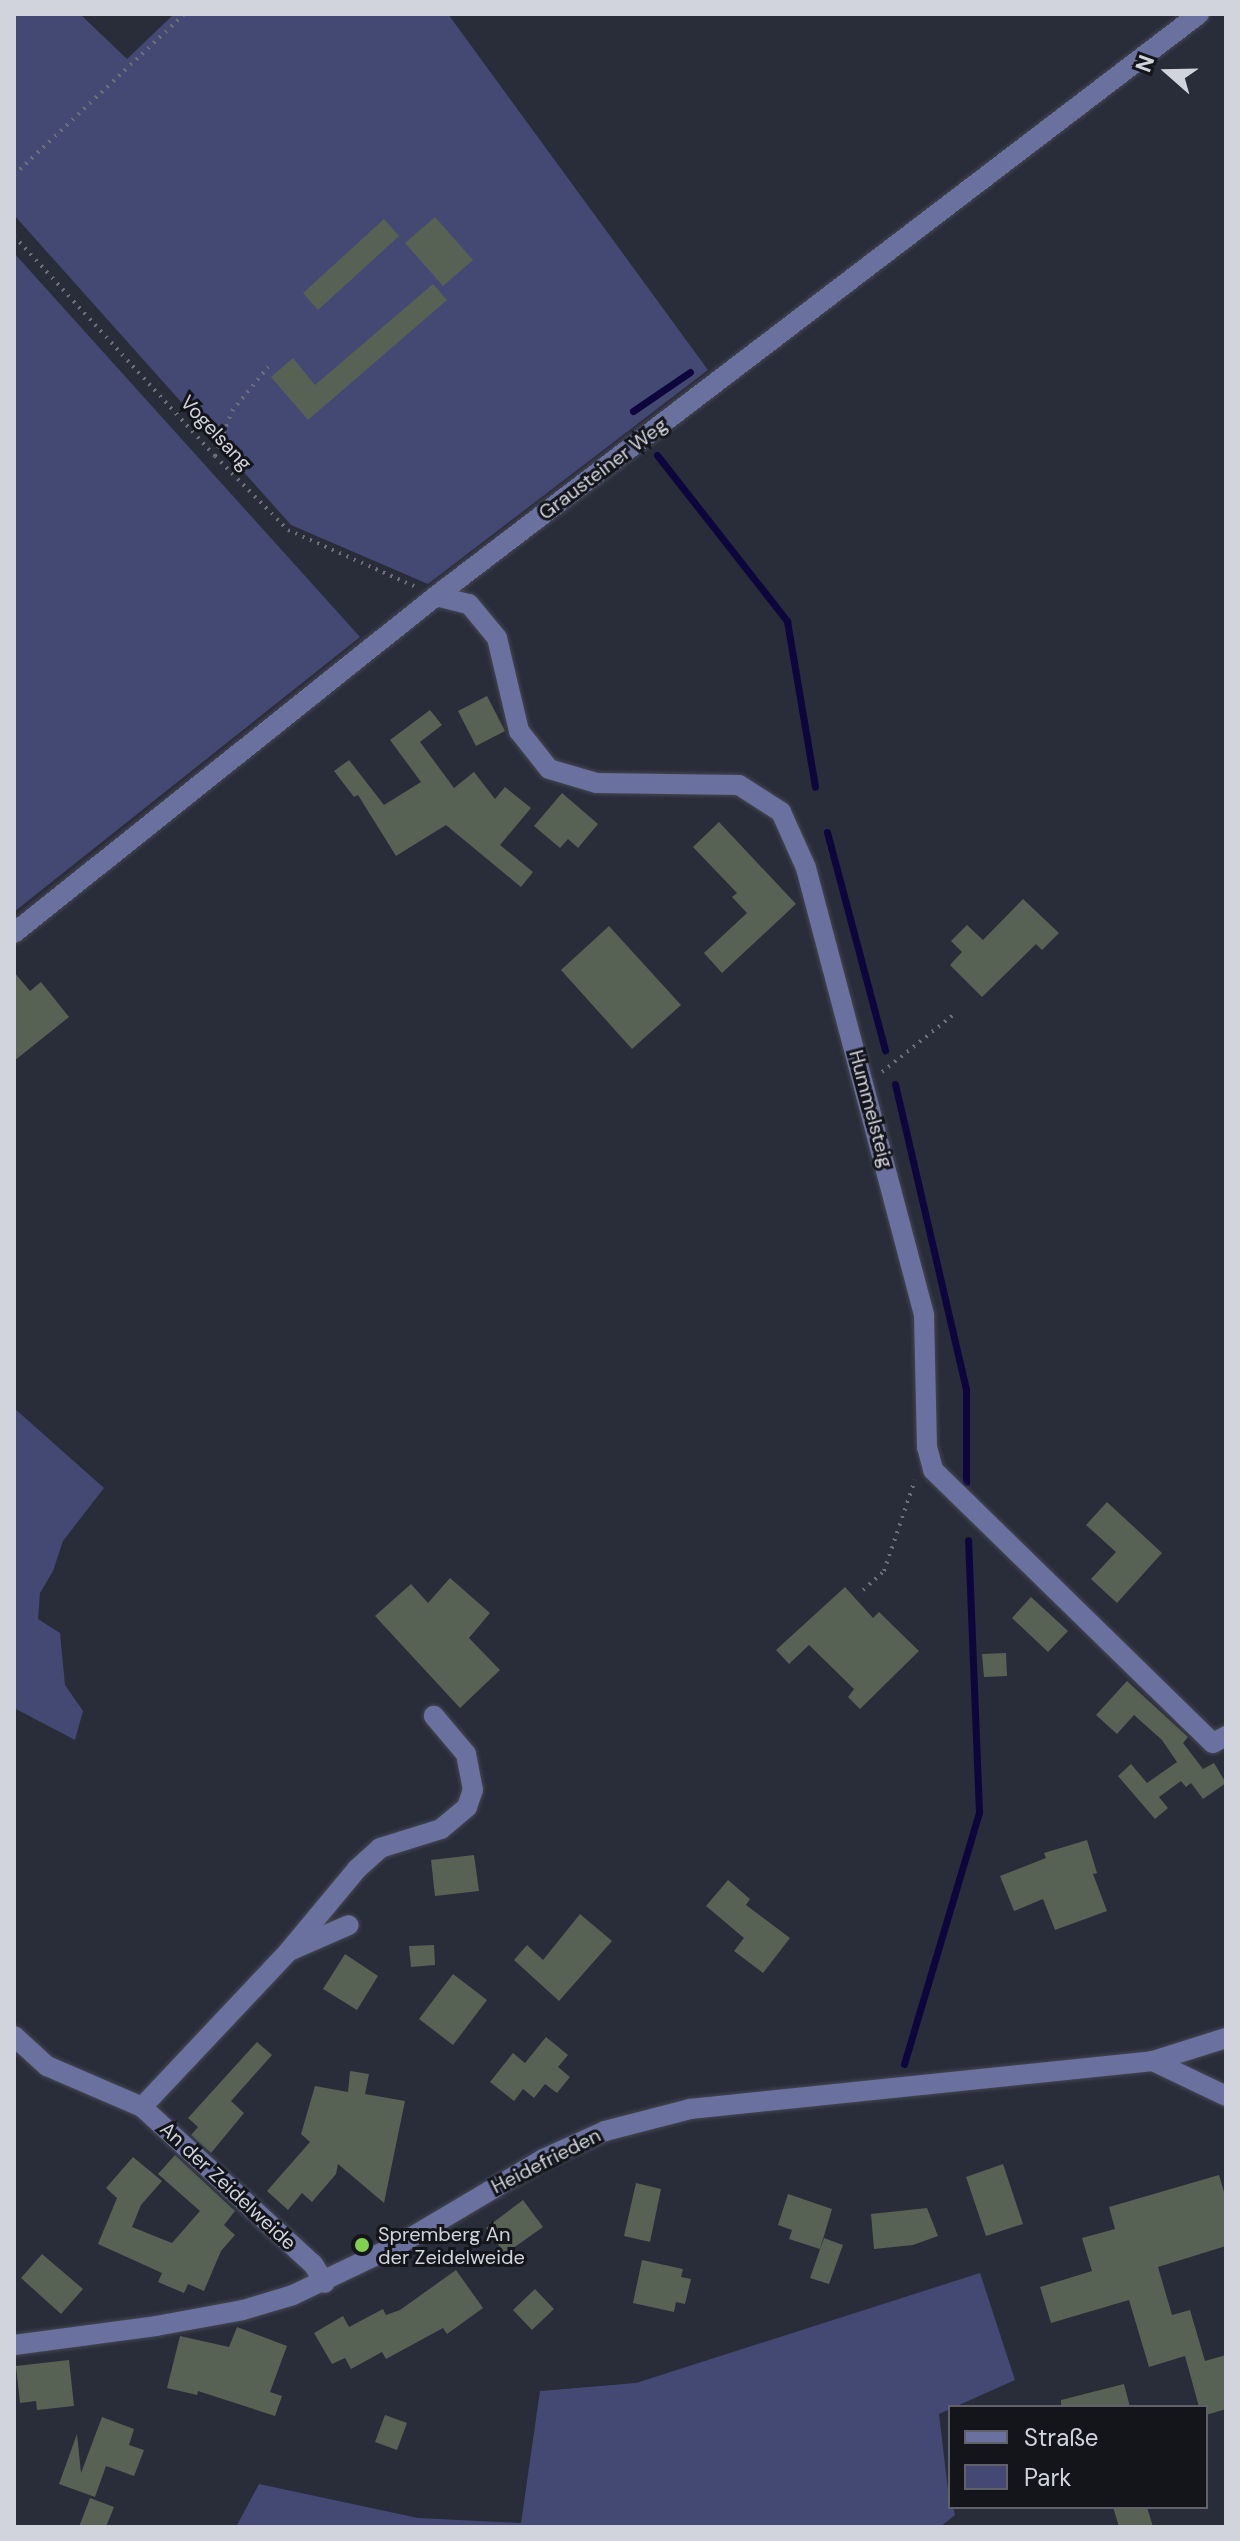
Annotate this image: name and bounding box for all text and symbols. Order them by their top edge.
north arrow [1128,32,1208,112]
text: N [1129,51,1161,76]
street label: Vogelsang [175,391,257,475]
street label: Grausteiner Weg [534,413,672,525]
street label: Hummelsteig [844,1047,898,1171]
street label: An der Zeidelweide [155,2117,301,2255]
street label: Heidefrieden [487,2123,605,2199]
place label: Spremberg An der Zeidelweide [378,2222,525,2269]
marker: Spremberg An der Zeidelweide [353,2236,371,2254]
legend [948,2405,1208,2509]
text: Straße [1024,2422,1098,2453]
text: Park [1024,2462,1071,2493]

